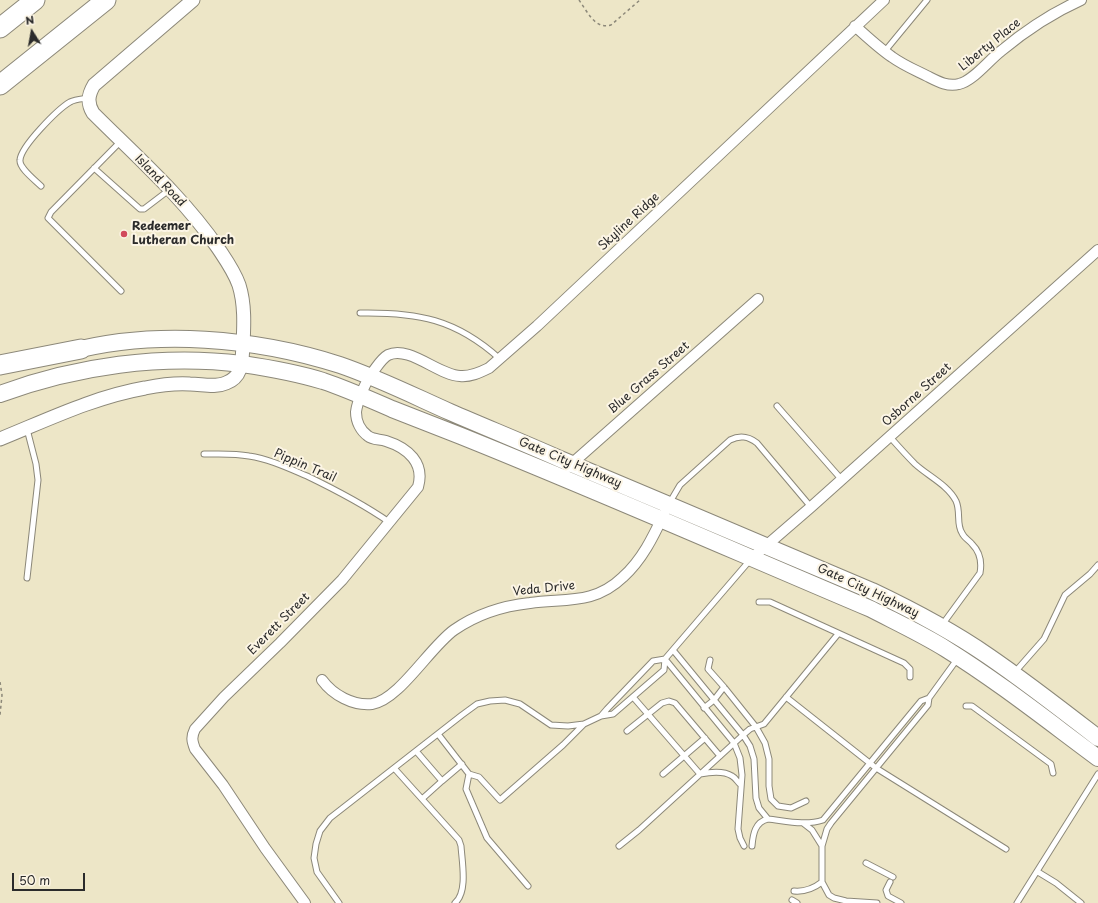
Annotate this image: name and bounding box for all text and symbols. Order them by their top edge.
text: N [24,11,36,29]
north arrow [12,12,52,52]
street label: Liberty Place [956,16,1024,74]
street label: Island Road [132,152,188,210]
street label: Skyline Ridge [595,190,663,254]
place label: Redeemer Lutheran Church [132,220,234,248]
marker: Redeemer Lutheran Church [119,229,129,239]
street label: Blue Grass Street [606,339,692,417]
street label: Osborne Street [880,360,954,430]
street label: Gate City Highway [516,435,624,491]
street label: Pippin Trail [272,446,338,486]
street label: Gate City Highway [815,561,921,621]
street label: Veda Drive [512,579,576,599]
street label: Everett Street [245,590,313,658]
scale bar [14,865,87,891]
text: 50 m [19,871,50,889]

